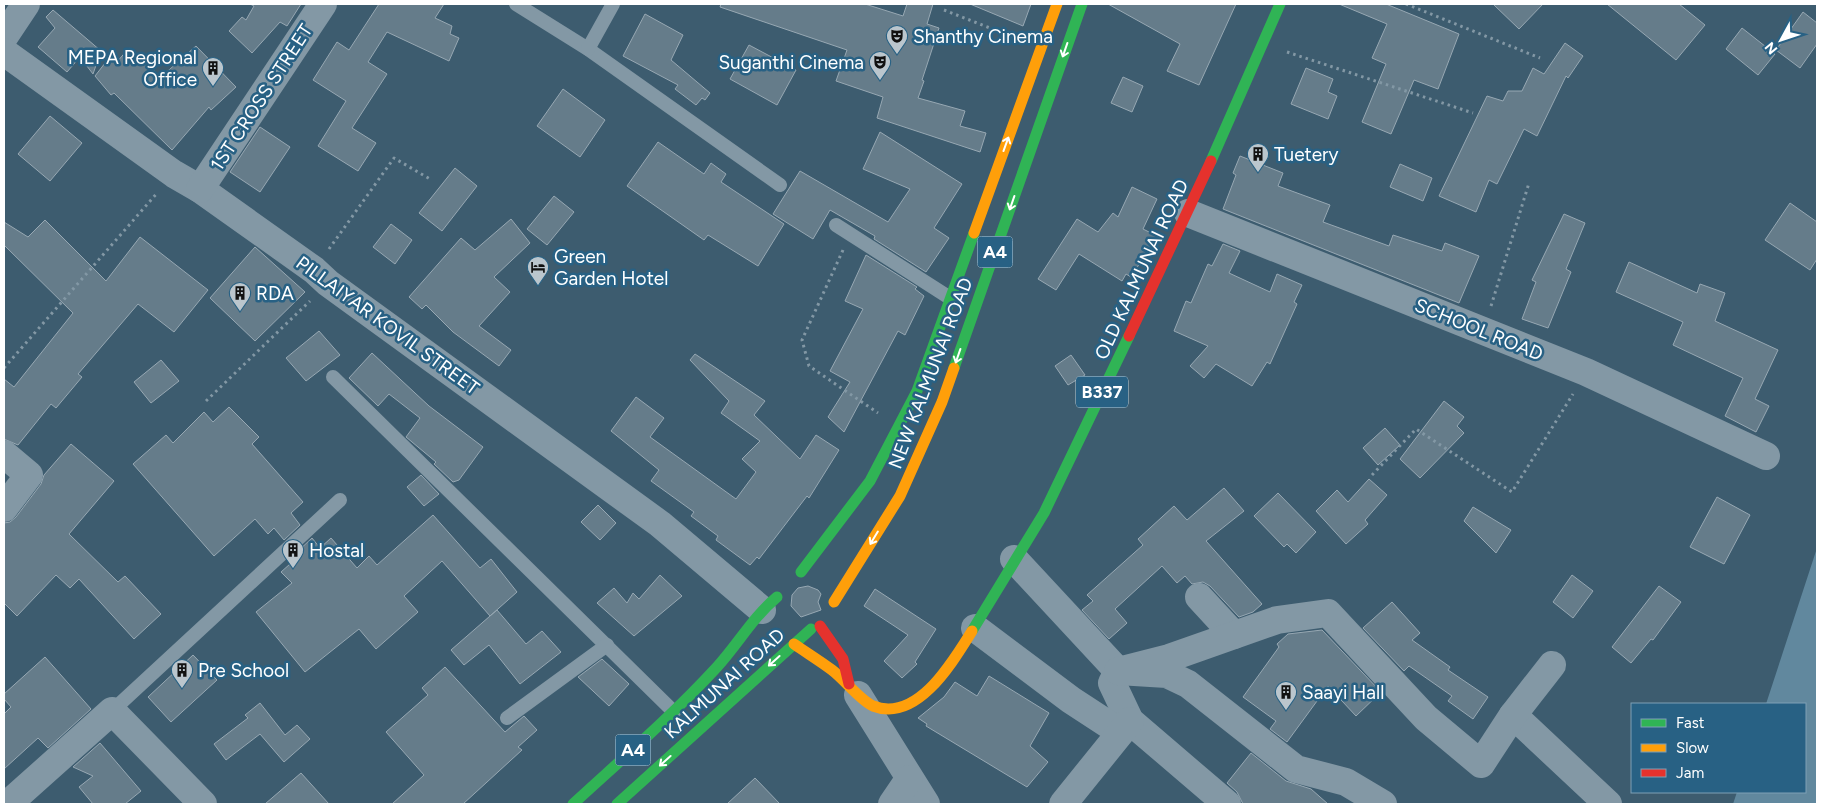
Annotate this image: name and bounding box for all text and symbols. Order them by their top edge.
north arrow [1756,15,1806,65]
street label: 1ST CROSS STREET [205,19,318,175]
theatre icon: Shanthy Cinema [885,24,909,55]
place label: Shanthy Cinema [913,25,1053,48]
text: N [1761,38,1781,58]
one-way arrow [1060,41,1070,57]
place label: MEPA Regional Office [68,46,197,91]
theatre icon: Suganthi Cinema [868,50,892,81]
place label: Suganthi Cinema [718,51,864,74]
building icon: MEPA Regional Office [201,56,225,87]
one-way arrow [1002,137,1011,153]
building icon: Tuetery [1246,142,1270,173]
place label: Tuetery [1274,143,1339,166]
street label: OLD KALMUNAI ROAD [1090,175,1193,363]
one-way arrow [1006,195,1016,211]
road number: A4 [978,236,1012,268]
place label: Green Garden Hotel [554,245,668,290]
street label: PILLAIYAR KOVIL STREET [292,251,484,400]
hotel icon: Green Garden Hotel [526,255,550,286]
street label: NEW KALMUNAI ROAD [883,274,978,472]
building icon: RDA [228,281,252,312]
place label: RDA [256,282,294,305]
street label: SCHOOL ROAD [1411,293,1546,366]
one-way arrow [953,348,962,364]
road number: B337 [1076,377,1128,408]
one-way arrow [869,530,879,544]
building icon: Hostal [281,538,305,569]
place label: Hostal [309,539,364,562]
street label: KALMUNAI ROAD [659,623,789,743]
one-way arrow [767,656,780,667]
building icon: Pre School [170,658,194,689]
place label: Pre School [198,659,289,682]
building icon: Saayi Hall [1274,680,1298,711]
place label: Saayi Hall [1302,681,1384,704]
legend [1631,703,1806,793]
text: Fast [1676,714,1705,732]
road number: A4 [616,734,650,766]
text: Slow [1676,739,1709,757]
one-way arrow [658,755,671,767]
text: Jam [1676,764,1704,782]

